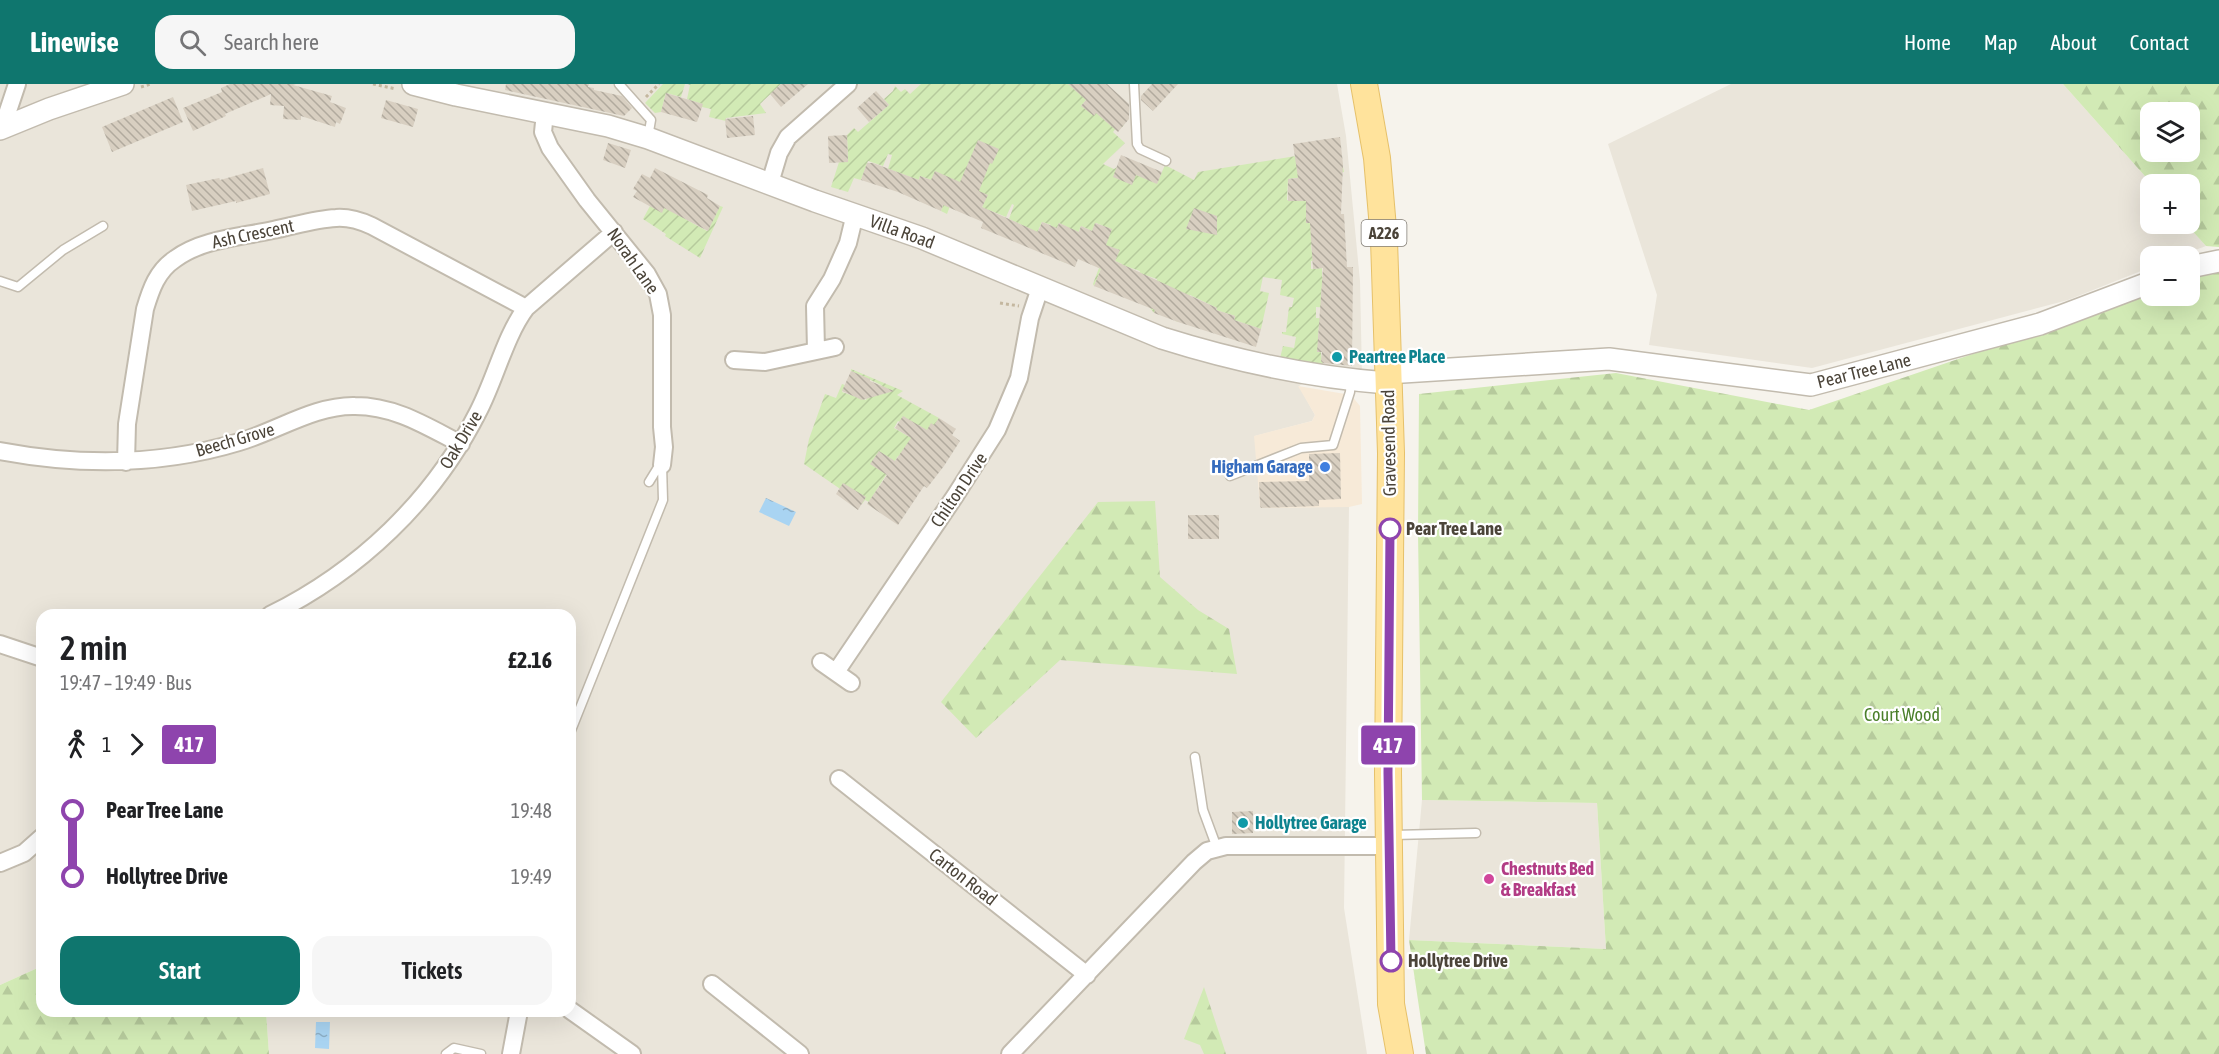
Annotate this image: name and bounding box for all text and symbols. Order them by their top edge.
search box [155,15,575,69]
text: Linewise [30,26,119,58]
icon: search [176,26,209,59]
text: Search here [224,29,319,55]
text: Home [1904,30,1951,54]
text: Map [1984,30,2018,54]
text: About [2051,30,2097,54]
text: Contact [2130,30,2189,54]
map controls [2140,102,2200,306]
button: layers [2140,102,2200,162]
button: + [2140,174,2200,234]
street label: Villa Road [867,210,938,253]
street label: Ash Crescent [210,215,296,252]
road number: A226 [1362,220,1406,246]
street label: Norah Lane [603,224,664,298]
button: − [2140,246,2200,306]
place label: Peartree Place [1349,346,1445,367]
street label: Pear Tree Lane [1815,349,1913,392]
marker: Peartree Place [1330,350,1344,364]
street label: Gravesend Road [1377,389,1400,497]
street label: Oak Drive [435,407,486,473]
street label: Beech Grove [193,418,277,461]
street label: Chilton Drive [926,448,991,531]
place label: Higham Garage [1211,456,1313,477]
marker: Higham Garage [1318,460,1332,474]
marker: Pear Tree Lane [1379,518,1401,540]
place label: Pear Tree Lane [1406,518,1502,539]
text: 2 min [60,629,127,667]
text: £2.16 [508,647,552,673]
text: 19:47 – 19:49 · Bus [60,671,192,694]
park label: Court Wood [1864,704,1940,725]
line badge: 417 [1354,726,1422,764]
icon: walk [60,728,93,761]
icon: forward [120,728,153,761]
text: 417 [174,732,204,756]
text: 1 [102,733,111,756]
text: 417 [1373,733,1403,757]
text: Pear Tree Lane [106,797,223,823]
text: 19:48 [511,799,552,822]
place label: Hollytree Garage [1255,812,1367,833]
marker: Hollytree Garage [1236,816,1250,830]
street label: Carton Road [925,844,1002,910]
place label: Chestnuts Bed & Breakfast [1501,858,1594,900]
text: Hollytree Drive [106,863,228,889]
text: 19:49 [511,865,552,888]
marker: Chestnuts Bed & Breakfast [1482,872,1496,886]
button: Start [60,936,300,1005]
button: Tickets [312,936,552,1005]
marker: Hollytree Drive [1380,950,1402,972]
place label: Hollytree Drive [1408,950,1508,971]

